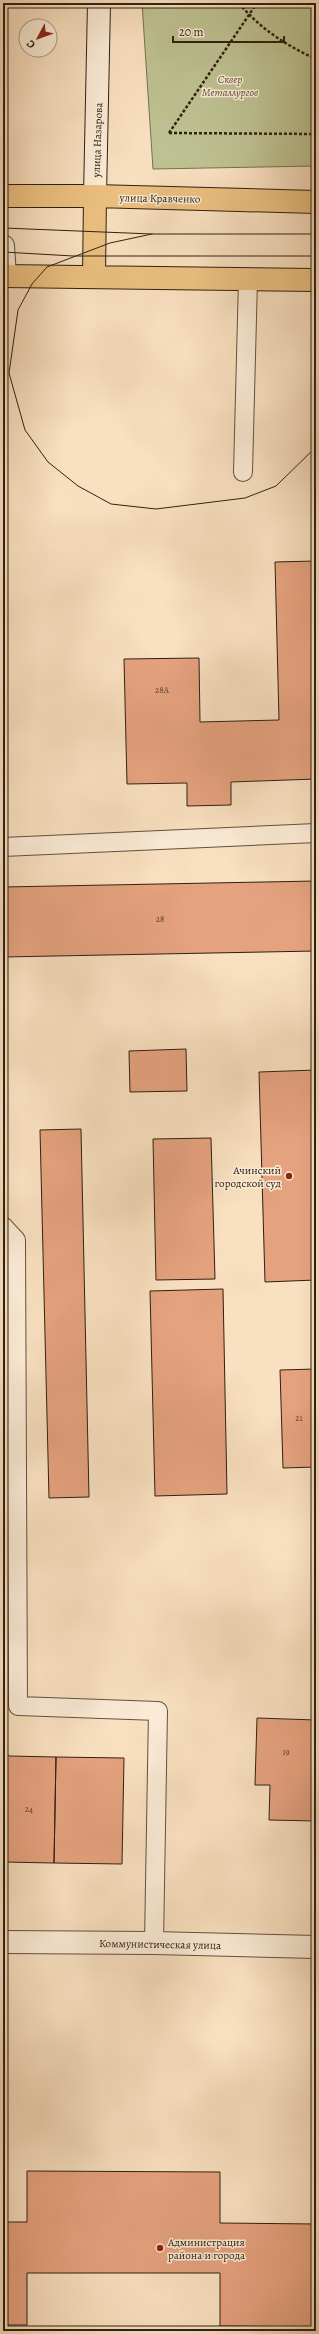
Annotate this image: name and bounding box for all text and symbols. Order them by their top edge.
north arrow [18,18,58,58]
scale bar [173,18,284,44]
text: 20 m [179,24,203,40]
text: С [23,37,39,52]
park label: Сквер Металлургов [202,72,258,100]
street label: улица Назарова [89,101,106,179]
street label: улица Кравченко [118,190,201,207]
house number: 28А [155,684,170,696]
house number: 28 [156,913,164,925]
place label: Ачинский городской суд [215,1163,282,1191]
marker: Ачинский городской суд [284,1171,294,1181]
house number: 21 [295,1412,303,1424]
house number: 19 [282,1746,290,1758]
house number: 24 [25,1803,33,1815]
street label: Коммунистическая улица [99,1936,222,1953]
place label: Администрация района и города [167,2235,246,2263]
marker: Администрация района и города [155,2243,165,2253]

